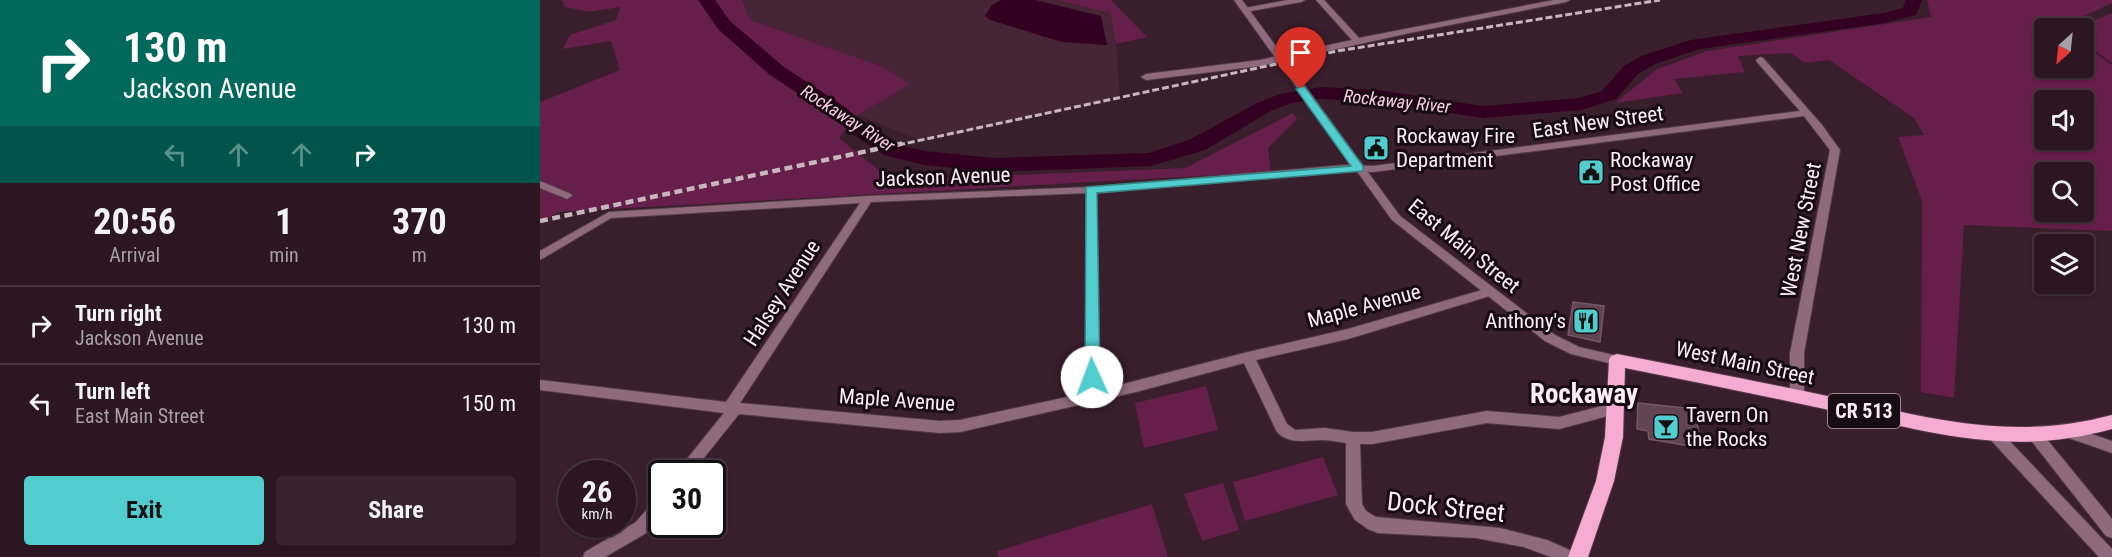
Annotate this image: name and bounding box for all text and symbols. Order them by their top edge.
north arrow [2034,18,2094,78]
map controls [2034,18,2094,294]
text: 130 m [123,23,228,72]
icon: right [24,24,102,102]
pin [1275,27,1326,89]
icon: arrive [1284,36,1317,69]
text: Jackson Avenue [123,73,297,105]
water label: Rockaway River [797,80,899,156]
water label: Rockaway River [1342,85,1452,117]
button: sound [2034,90,2094,150]
street label: East New Street [1531,101,1665,143]
place label: Rockaway Fire Department [1396,124,1515,172]
public building icon: Rockaway Fire Department [1361,133,1391,163]
icon: left [159,138,192,171]
icon: ahead [222,138,255,171]
icon: ahead [285,138,318,171]
icon: right [348,138,381,171]
place label: Rockaway Post Office [1610,148,1701,196]
public building icon: Rockaway Post Office [1576,157,1606,187]
street label: West New Street [1776,161,1826,299]
button: search [2034,162,2094,222]
street label: Jackson Avenue [875,163,1011,191]
street label: East Main Street [1404,194,1524,298]
text: 20:56 [93,201,176,243]
text: 1 [275,201,293,243]
text: 370 [392,201,447,243]
button: layers [2034,234,2094,294]
street label: Halsey Avenue [739,236,825,350]
text: Arrival [109,243,160,267]
text: min [269,243,299,267]
text: m [412,243,427,267]
street label: Maple Avenue [1305,279,1423,333]
text: Turn right [75,301,162,326]
restaurant icon: Anthony's [1571,306,1601,336]
icon: right [24,309,57,342]
place label: Anthony's [1485,309,1566,333]
text: 130 m [462,313,516,338]
text: Jackson Avenue [75,326,204,350]
street label: West Main Street [1674,337,1816,389]
position arrow [1060,345,1124,409]
district label: Rockaway [1530,378,1638,410]
text: Turn left [75,379,150,404]
street label: Maple Avenue [838,384,956,416]
icon: left [24,387,57,420]
text: 150 m [462,391,516,416]
road number: CR 513 [1828,394,1900,428]
place label: Tavern On the Rocks [1686,403,1769,451]
text: East Main Street [75,404,205,428]
bar icon: Tavern On the Rocks [1651,412,1681,442]
speed limit sign: 30 [648,460,726,538]
text: 26 [582,474,612,509]
button: Exit [24,476,264,545]
button: Share [276,476,516,545]
street label: Dock Street [1385,486,1507,528]
text: km/h [582,505,612,523]

